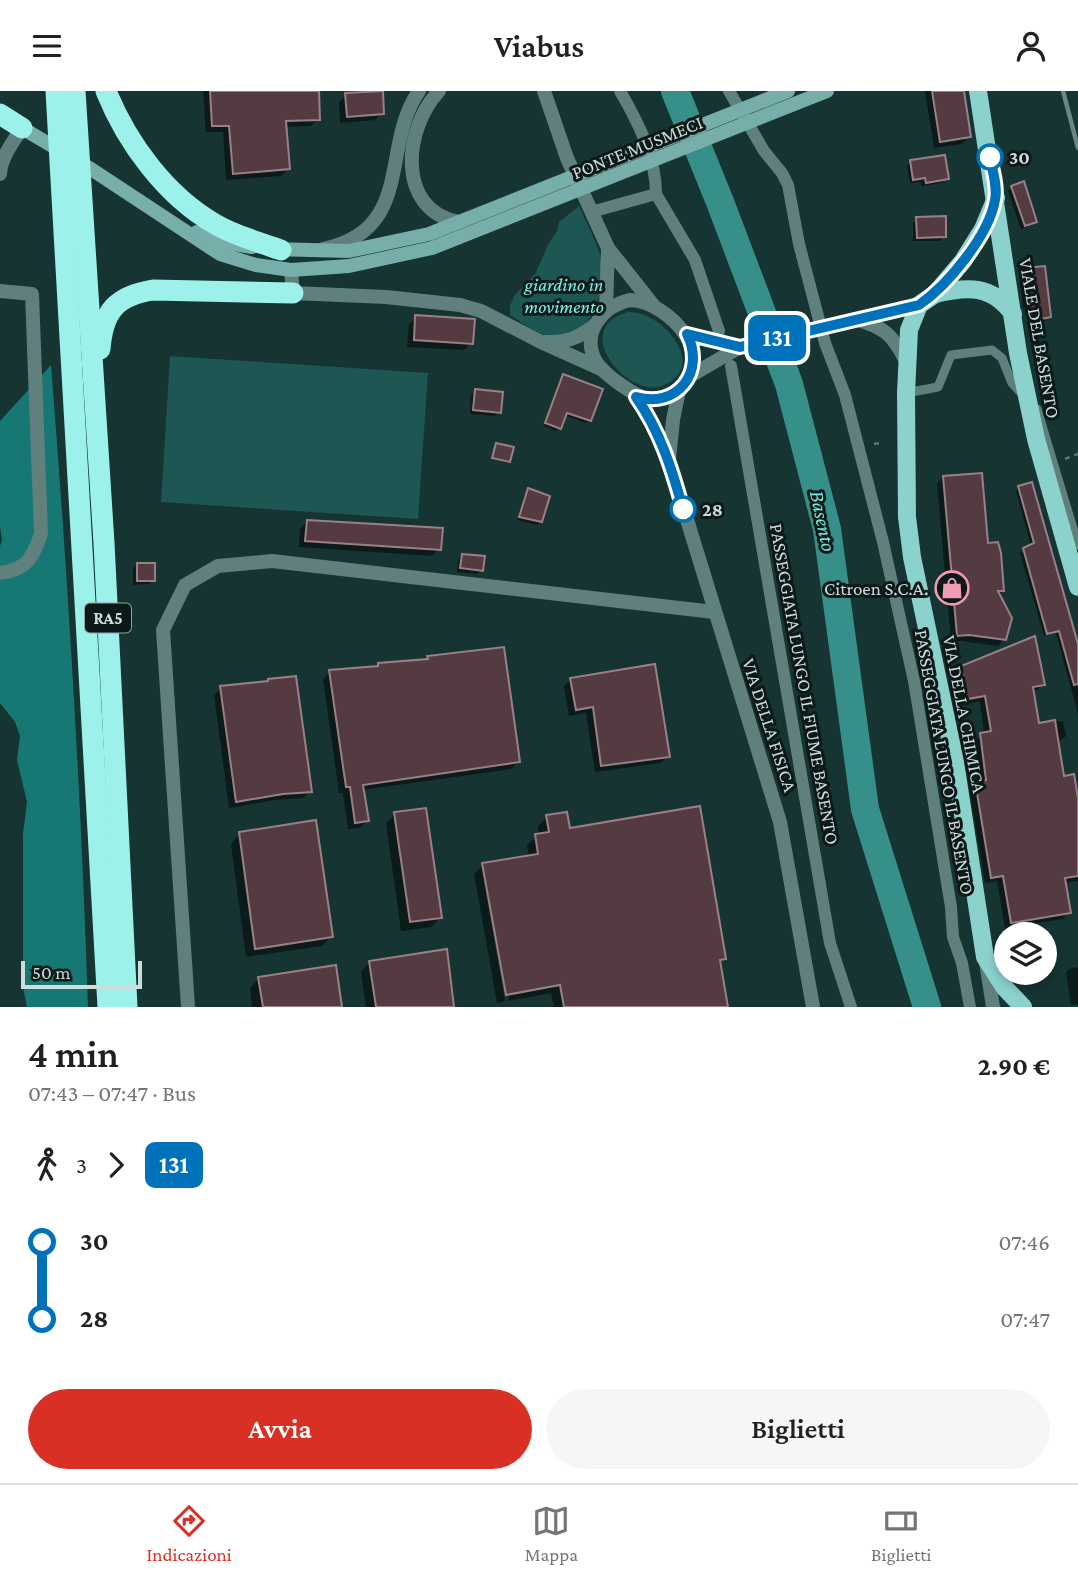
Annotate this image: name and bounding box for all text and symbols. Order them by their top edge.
icon: menu [28,27,66,65]
icon: person [1012,27,1050,65]
text: Viabus [494,28,584,64]
street label: PONTE MUSMECI [569,112,706,183]
marker: 30 [977,144,1003,170]
place label: 30 [1009,147,1030,168]
street label: VIALE DEL BASENTO [1015,256,1064,420]
park label: giardino in movimento [524,274,604,317]
line badge: 131 [737,315,817,361]
text: 131 [762,324,792,351]
water label: Basento [805,488,841,554]
marker: 28 [670,496,696,522]
place label: 28 [702,499,723,520]
street label: PASSEGGIATA LUNGO IL FIUME BASENTO [766,522,843,846]
shop icon: Citroen S.C.A. [933,569,971,607]
place label: Citroen S.C.A. [824,578,928,599]
road number: RA5 [85,603,131,633]
street label: PASSEGGIATA LUNGO IL BASENTO [911,628,978,896]
street label: VIA DELLA CHIMICA [939,634,990,795]
street label: VIA DELLA FISICA [738,656,801,795]
map controls [994,922,1057,985]
button: layers [994,922,1057,985]
scale bar [21,958,142,990]
text: 50 m [32,962,71,983]
text: 4 min [28,1033,119,1075]
text: 2.90 € [978,1052,1050,1081]
text: 07:43 – 07:47 · Bus [28,1080,196,1106]
icon: walk [28,1146,66,1184]
icon: forward [97,1146,135,1184]
text: 131 [159,1151,189,1178]
text: 3 [76,1152,87,1178]
text: 30 [80,1227,109,1256]
text: 07:46 [999,1229,1050,1255]
text: 28 [80,1304,108,1333]
text: 07:47 [1000,1306,1050,1332]
button: Avvia [28,1389,532,1469]
button: Biglietti [546,1389,1050,1469]
tab: Indicazioni [147,1502,232,1565]
tab: Mappa [525,1502,578,1565]
tab: Biglietti [871,1502,931,1565]

